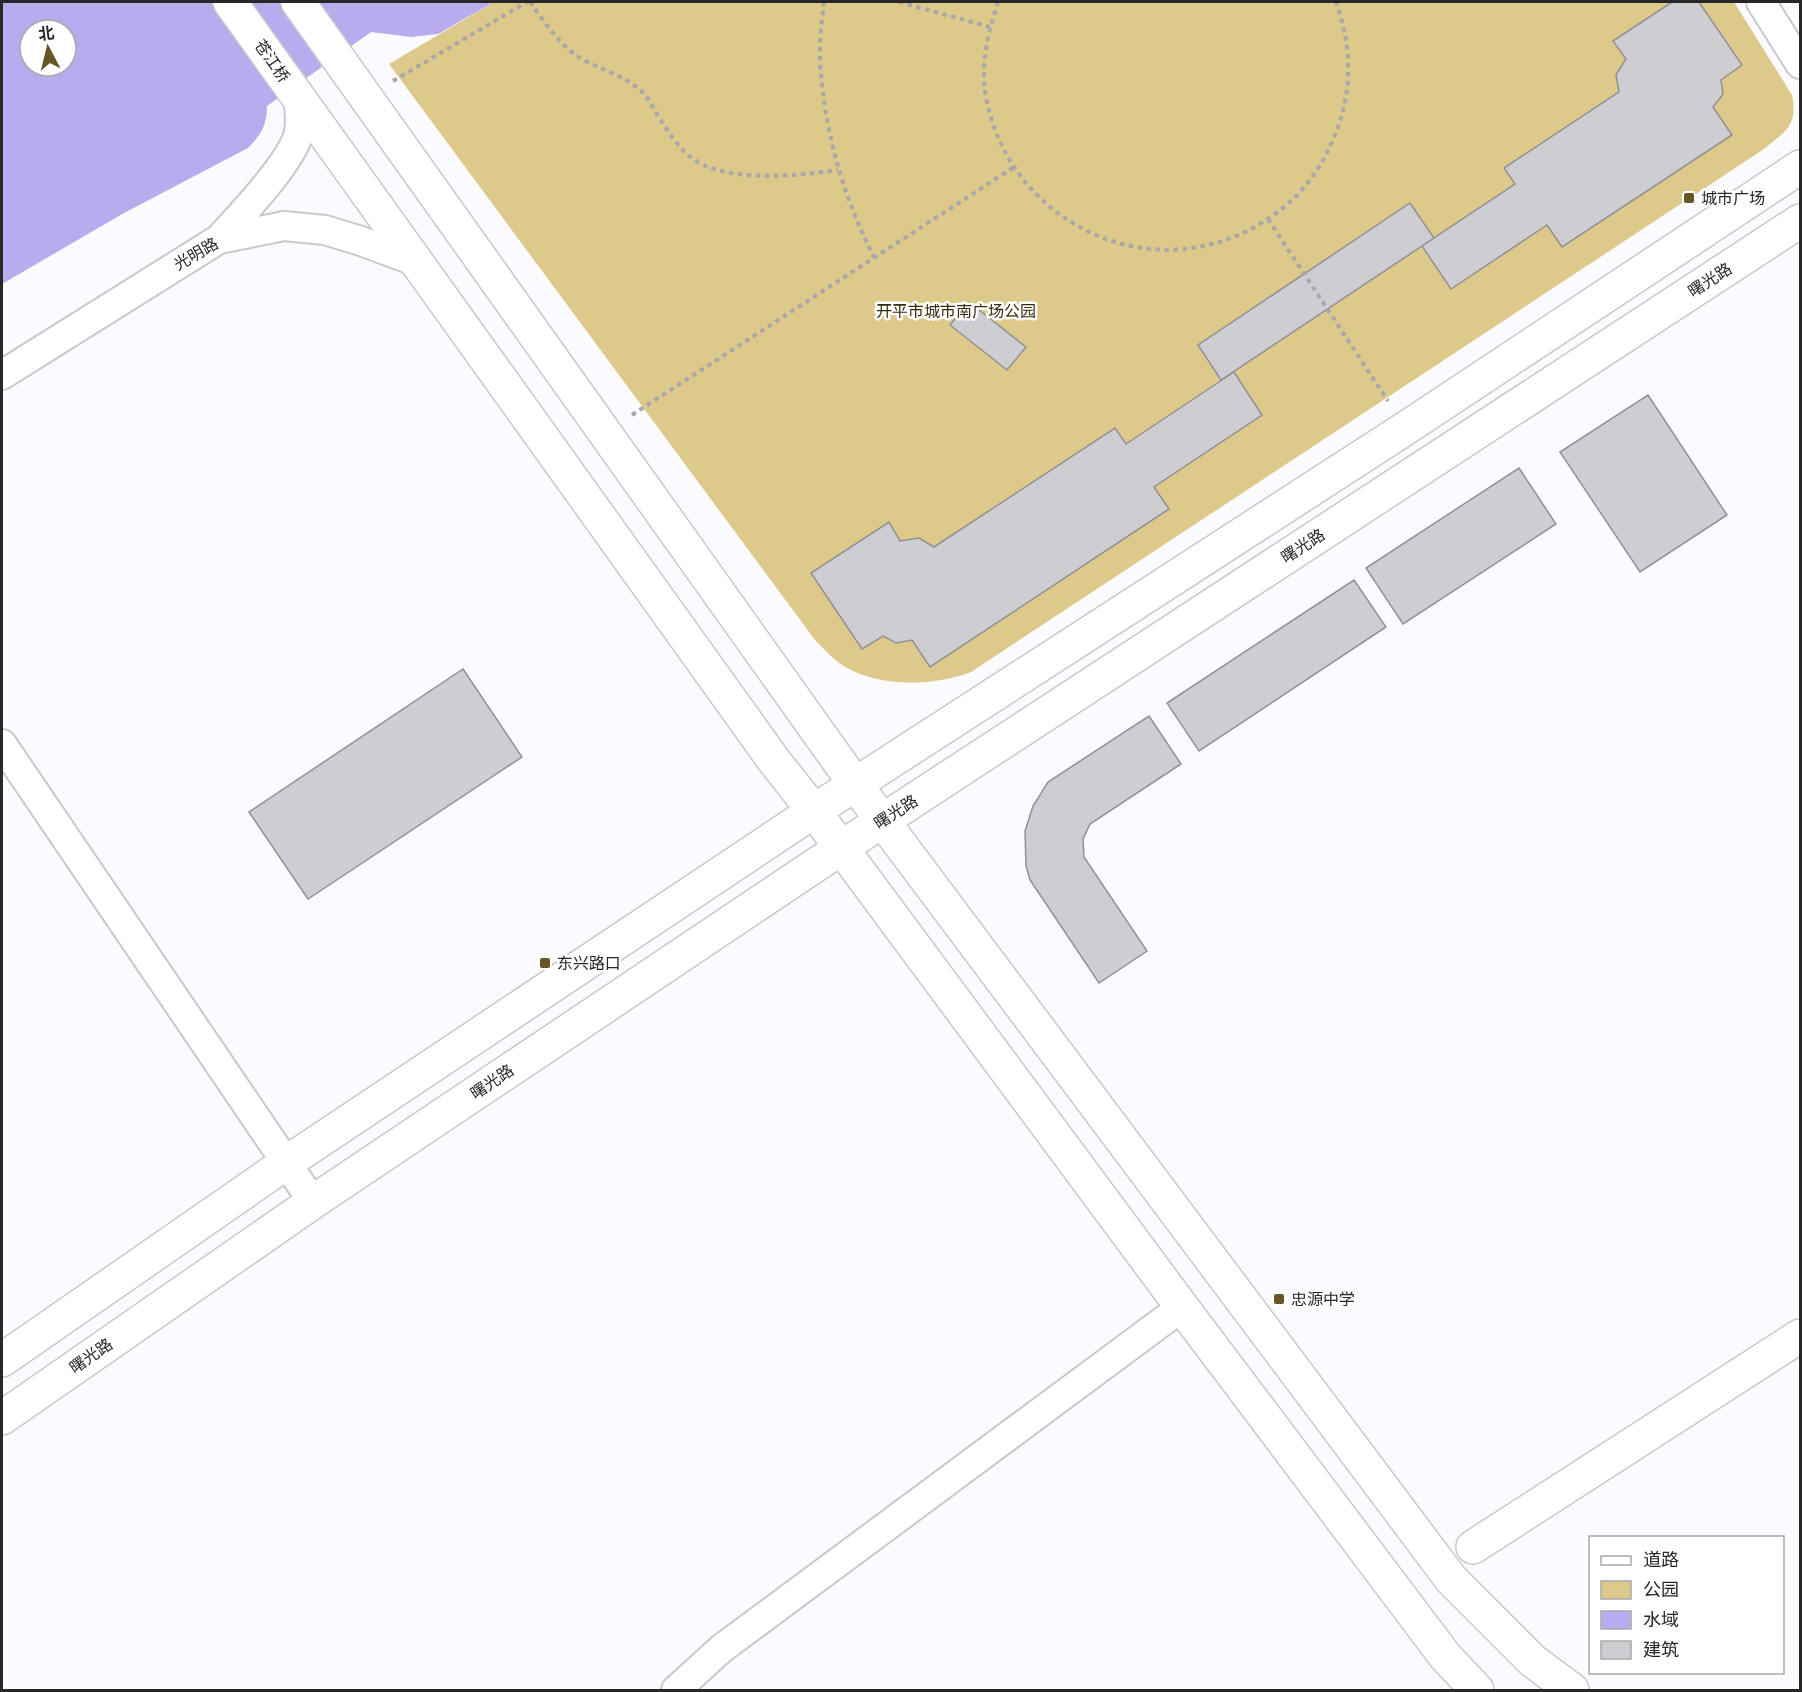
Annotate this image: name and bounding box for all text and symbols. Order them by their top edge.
north arrow [18,18,78,78]
text: 北 [37,23,55,44]
street label: 苍江桥 [250,36,294,86]
place label: 城市广场 [1701,189,1765,208]
marker: 城市广场 [1682,191,1696,205]
street label: 光明路 [170,234,222,274]
street label: 曙光路 [1685,259,1735,301]
park label: 开平市城市南广场公园 [876,302,1036,321]
street label: 曙光路 [1278,525,1328,567]
street label: 曙光路 [871,791,921,833]
place label: 东兴路口 [557,954,621,973]
marker: 东兴路口 [538,956,552,970]
street label: 曙光路 [467,1061,517,1103]
place label: 忠源中学 [1291,1290,1355,1309]
marker: 忠源中学 [1272,1292,1286,1306]
street label: 曙光路 [66,1334,116,1378]
legend [1589,1536,1784,1674]
text: 道路 [1643,1549,1679,1571]
text: 公园 [1643,1579,1679,1601]
text: 水域 [1643,1609,1679,1631]
text: 建筑 [1643,1639,1679,1661]

